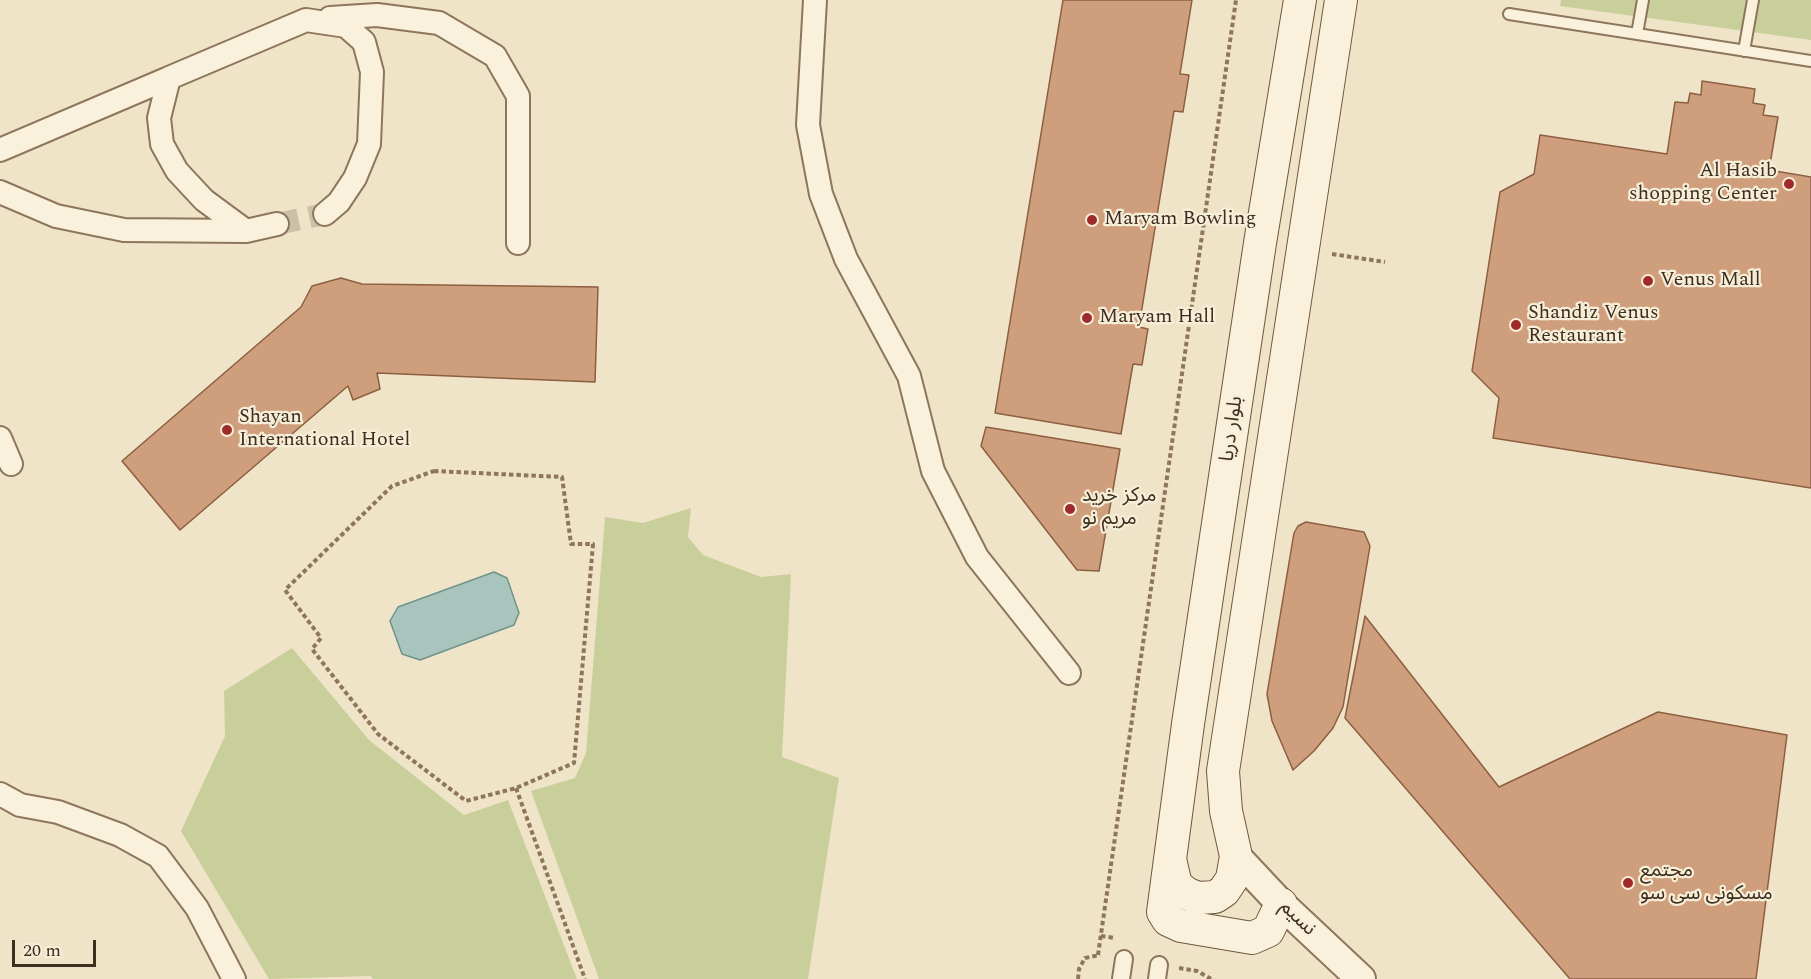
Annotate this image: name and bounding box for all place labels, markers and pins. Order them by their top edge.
place label: Al Hasib shopping Center [1629,160,1777,207]
marker: Al Hasib shopping Center [1782,177,1796,191]
place label: Maryam Bowling [1104,208,1256,232]
marker: Maryam Bowling [1085,213,1099,227]
place label: Venus Mall [1660,269,1761,293]
marker: Venus Mall [1641,274,1655,288]
place label: Shandiz Venus Restaurant [1528,302,1659,349]
place label: Maryam Hall [1099,306,1215,330]
marker: Maryam Hall [1080,311,1094,325]
marker: Shandiz Venus Restaurant [1509,318,1523,332]
place label: Shayan International Hotel [239,406,410,453]
marker: Shayan International Hotel [220,423,234,437]
place label: مرکز خرید مریم نو [1082,485,1156,532]
marker: مرکز خرید مریم نو [1063,502,1077,516]
place label: مجتمع مسکونی سی سو [1640,860,1773,907]
marker: مجتمع مسکونی سی سو [1621,876,1635,890]

